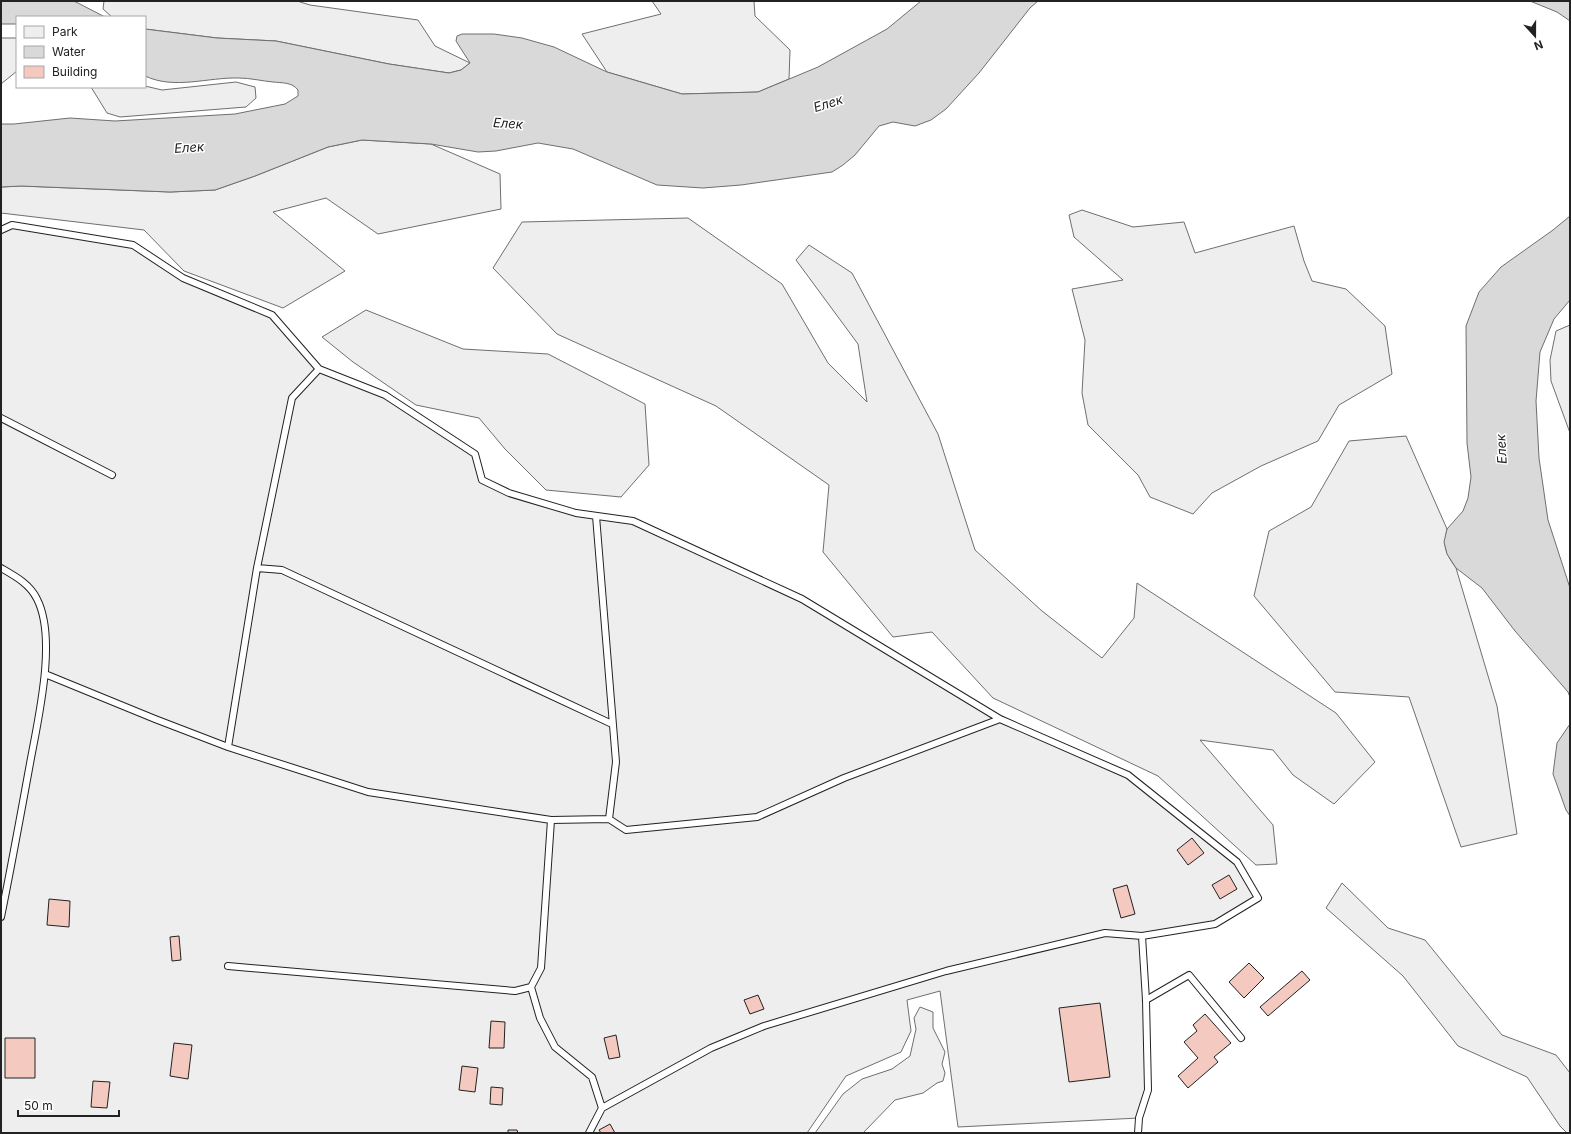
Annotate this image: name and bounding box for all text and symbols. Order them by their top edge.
legend [16,16,146,88]
north arrow [1515,16,1555,56]
text: Park [52,24,78,39]
text: N [1532,37,1545,53]
text: Water [52,44,86,59]
text: Building [52,64,97,79]
water label: Елек [811,90,846,115]
water label: Елек [493,114,524,132]
water label: Елек [174,138,205,156]
water label: Елек [1492,433,1510,464]
scale bar [18,1092,119,1118]
text: 50 m [24,1098,53,1113]

